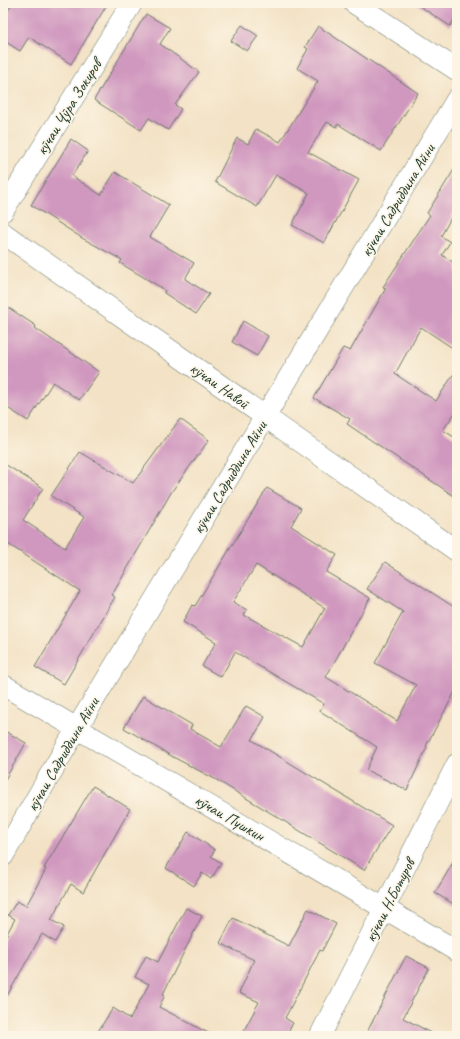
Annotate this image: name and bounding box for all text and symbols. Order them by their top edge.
street label: кӯчаи Ҷӯра Зокиров [32,53,108,159]
street label: кӯчаи Садриддина Айни [356,139,440,261]
street label: кӯчаи Навоӣ [186,358,254,414]
street label: кӯчаи Садриддина Айни [188,416,272,538]
street label: кӯчаи Садриддина Айни [22,693,104,815]
street label: кӯчаи Пушкин [191,790,269,847]
street label: кӯчаи Н.Ботуров [360,853,421,945]

